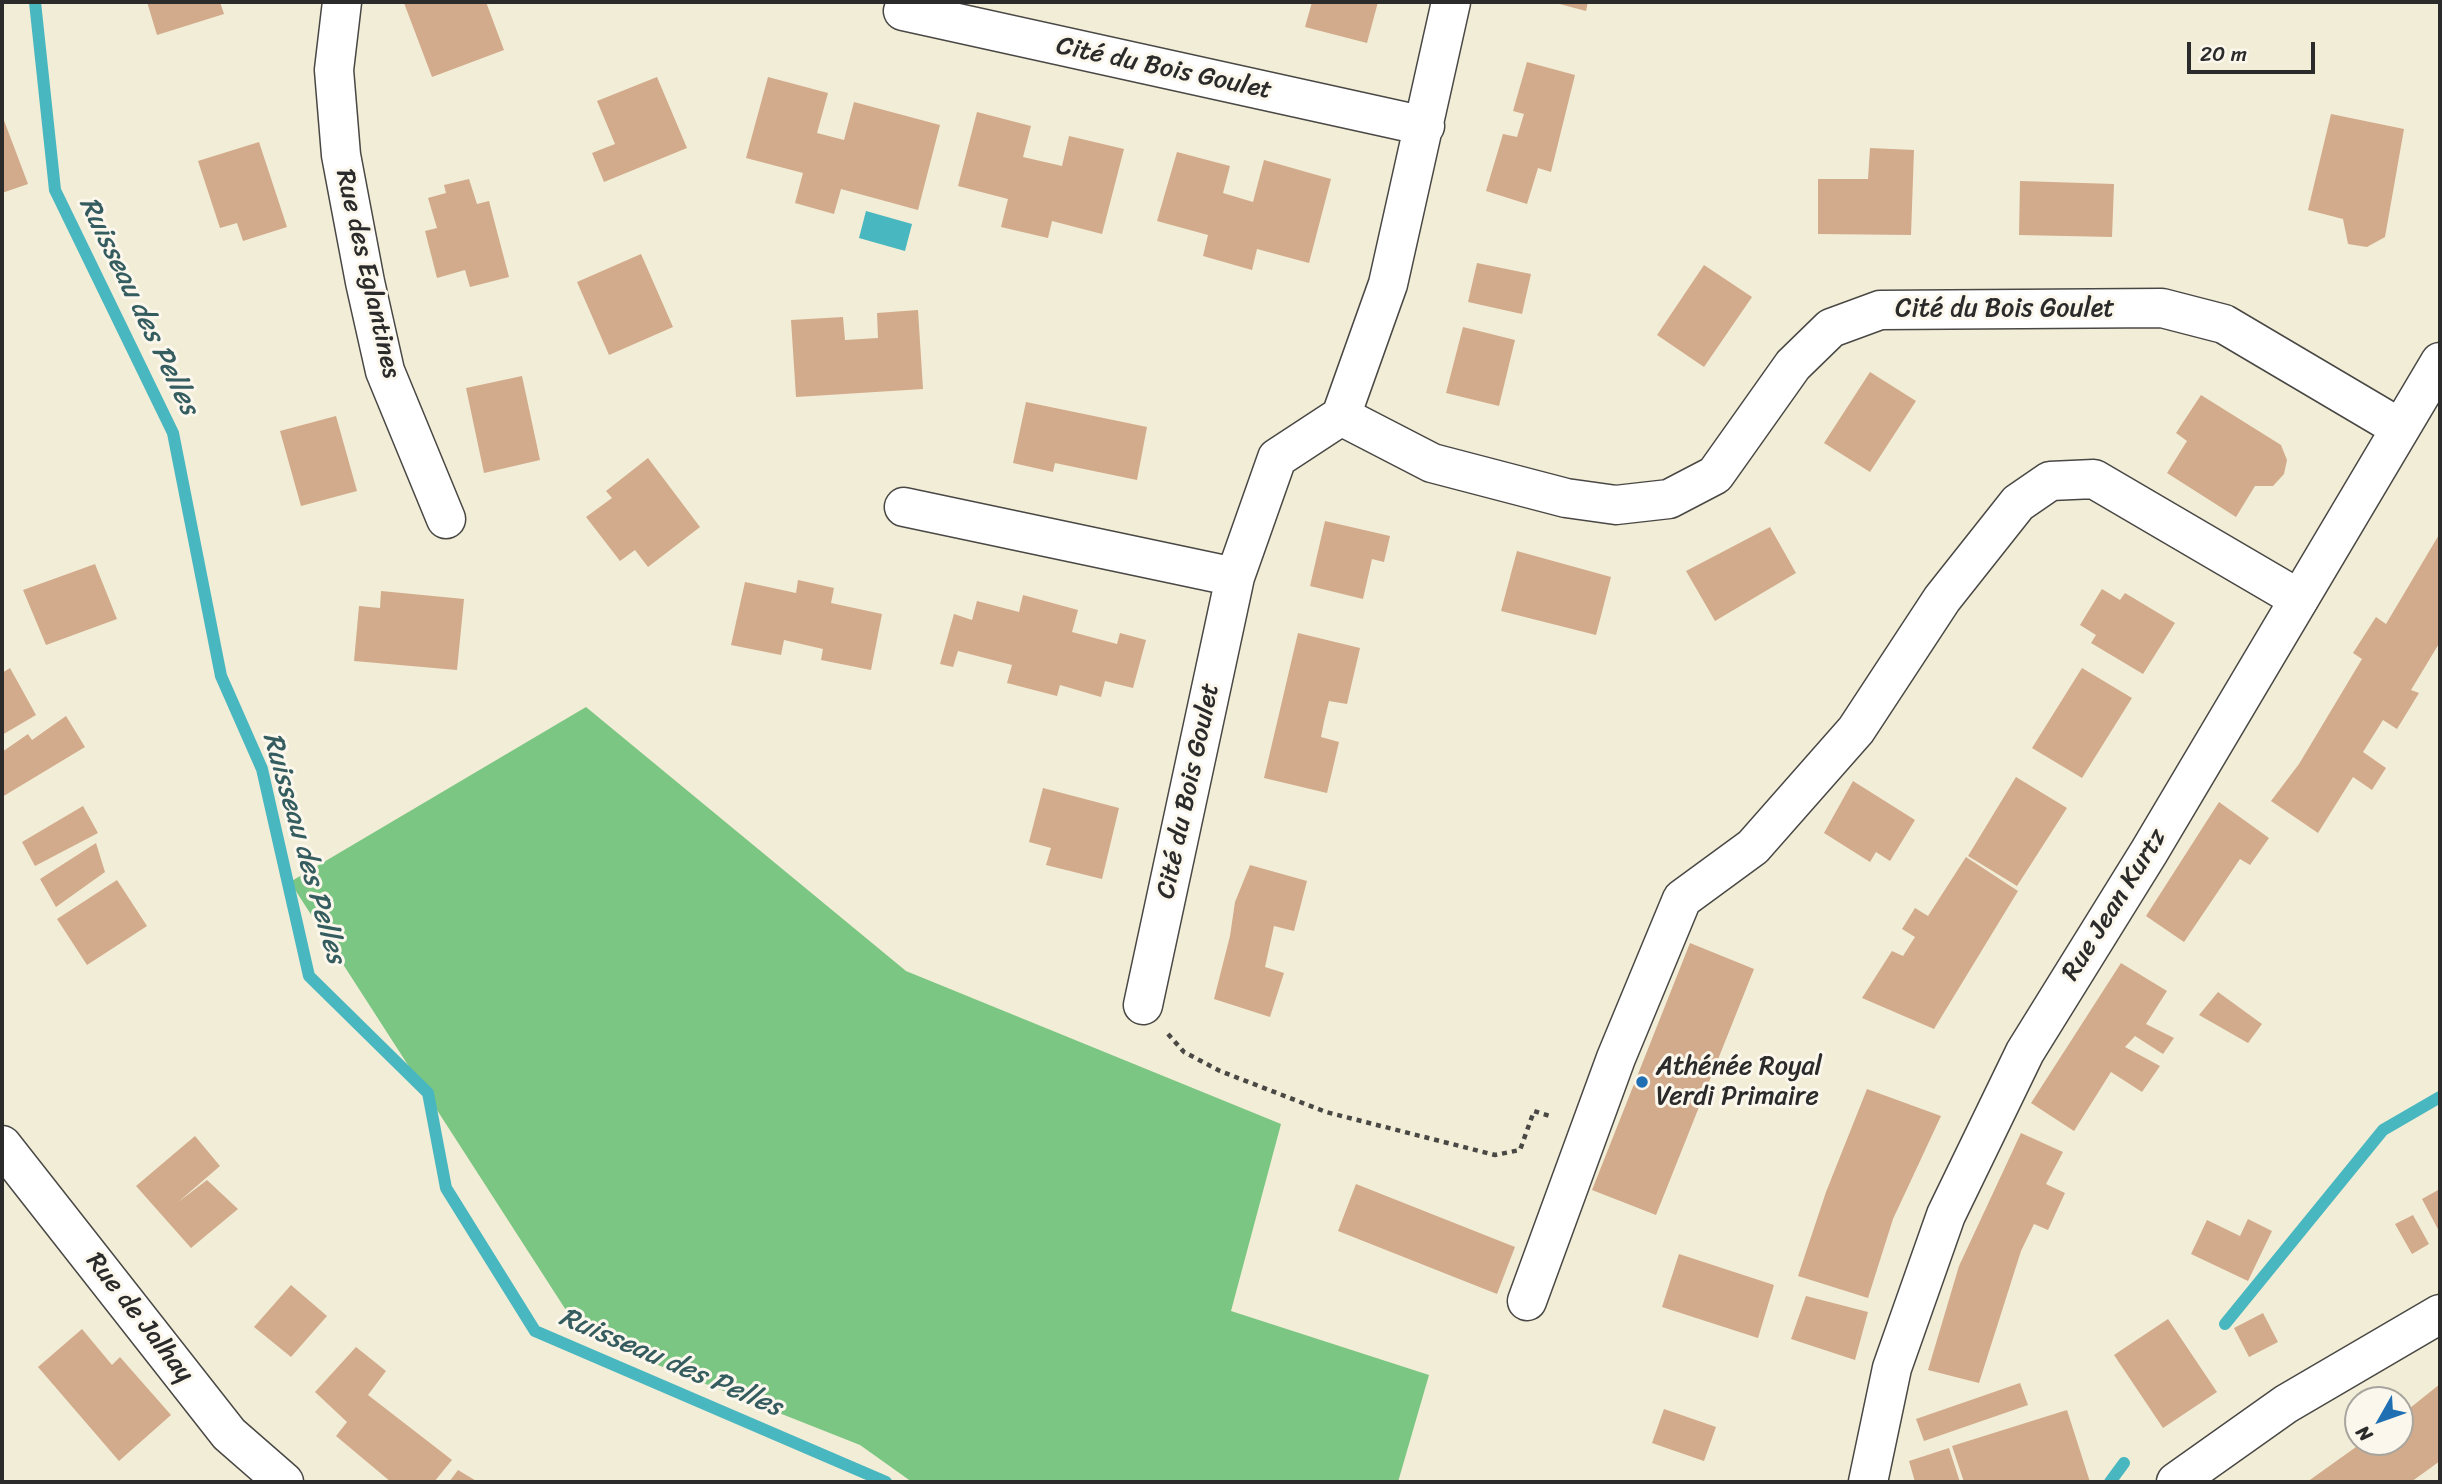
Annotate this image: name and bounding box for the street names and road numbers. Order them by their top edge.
street label: Cité du Bois Goulet [1053,31,1275,107]
street label: Rue des Eglantines [328,166,406,382]
street label: Cité du Bois Goulet [1895,293,2115,325]
street label: Cité du Bois Goulet [1151,680,1227,902]
street label: Rue Jean Kurtz [2056,823,2174,987]
street label: Rue de Jalhay [79,1247,199,1389]

